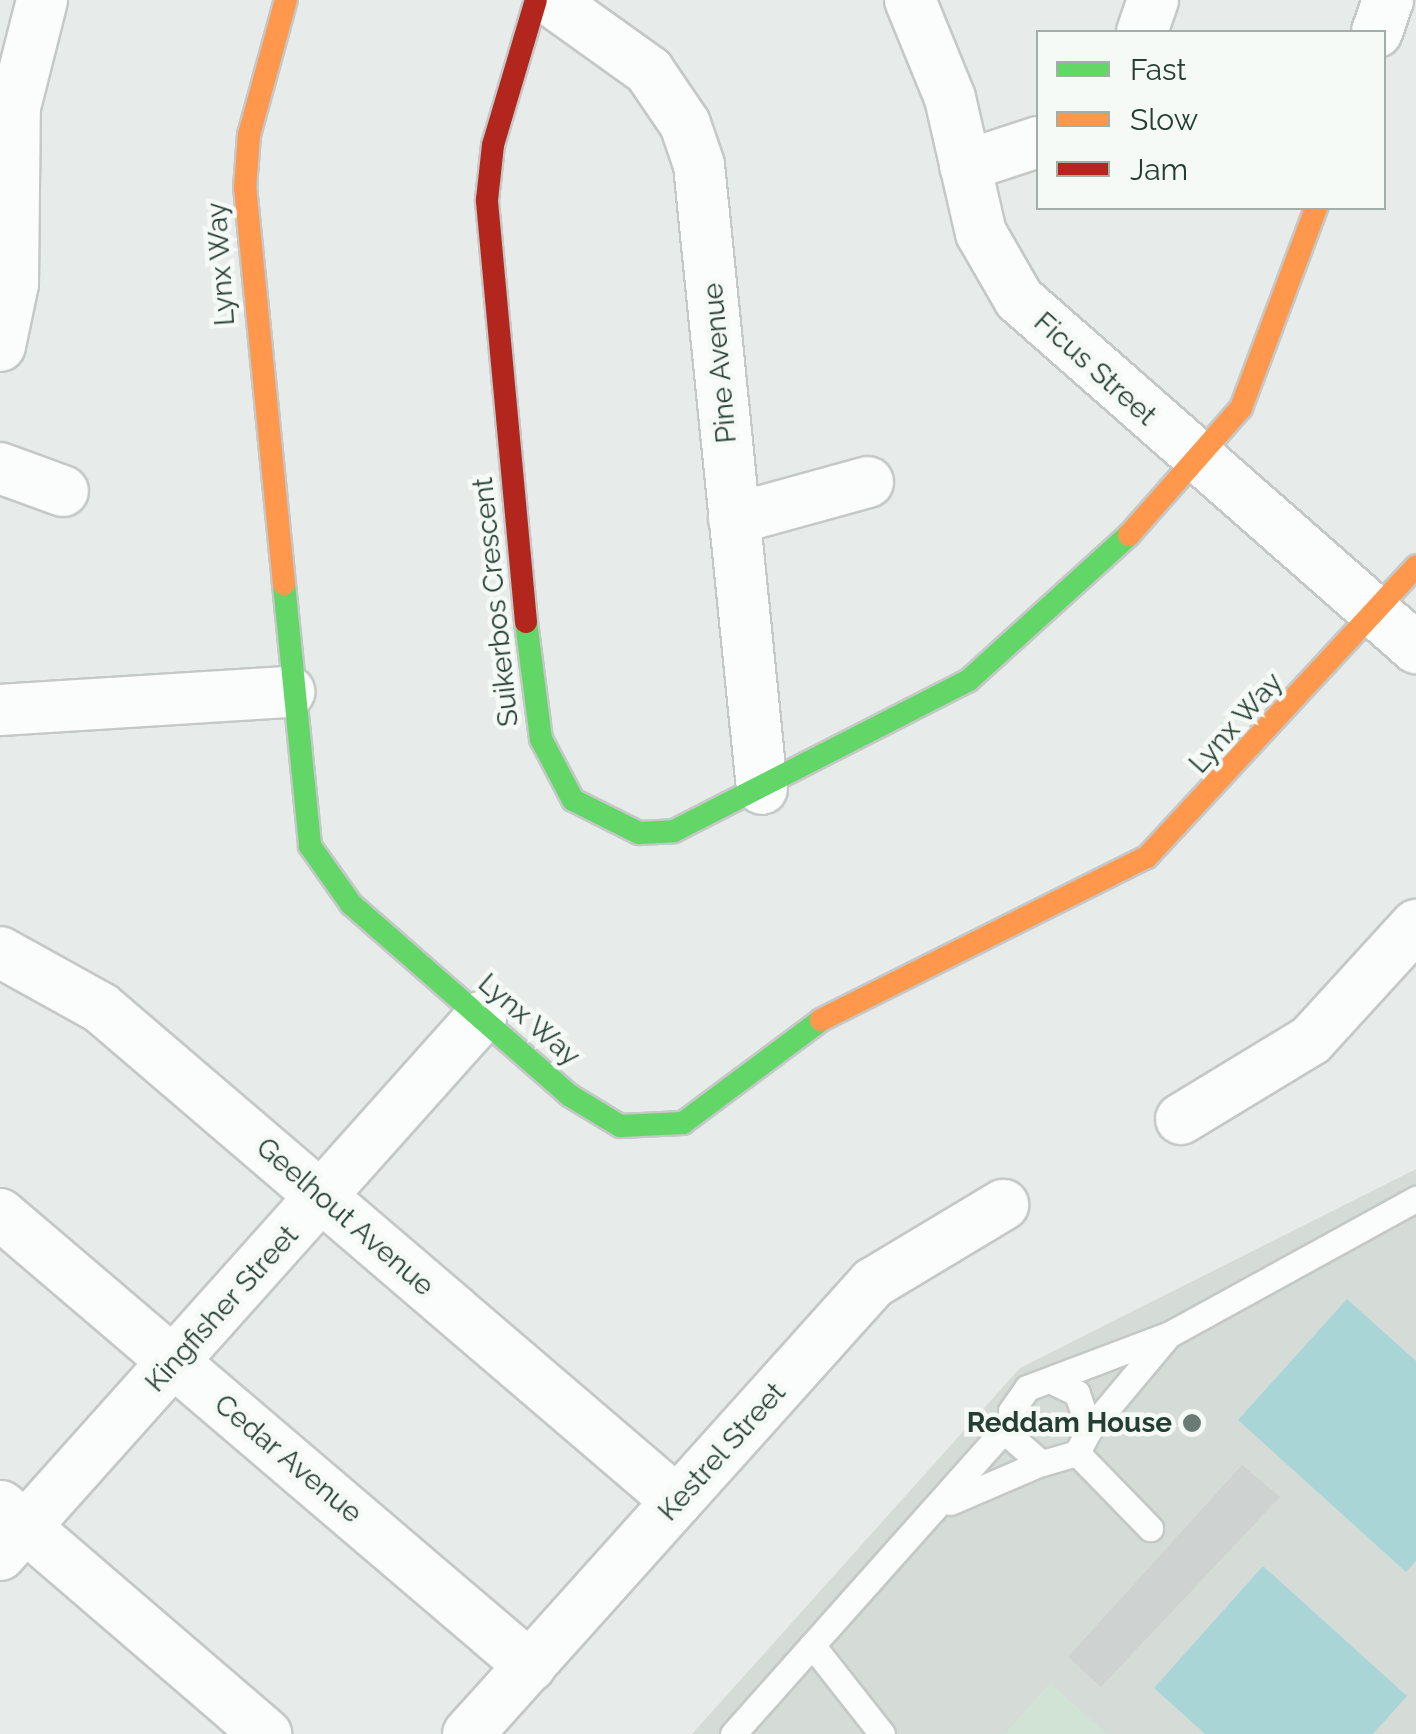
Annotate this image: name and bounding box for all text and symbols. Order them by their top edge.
legend [1036,30,1386,210]
text: Fast [1130,52,1187,87]
text: Slow [1130,102,1198,137]
text: Jam [1130,152,1188,187]
street label: Lynx Way [200,201,242,327]
street label: Pine Avenue [696,281,744,445]
street label: Ficus Street [1027,305,1163,433]
street label: Suikerbos Crescent [466,476,526,728]
street label: Lynx Way [1182,665,1290,781]
street label: Lynx Way [471,966,587,1074]
street label: Geelhout Avenue [249,1131,441,1303]
street label: Kingfisher Street [138,1219,306,1399]
street label: Kestrel Street [651,1376,793,1528]
street label: Cedar Avenue [207,1387,369,1531]
place label: Reddam House [967,1406,1172,1440]
marker: Reddam House [1181,1412,1203,1434]

